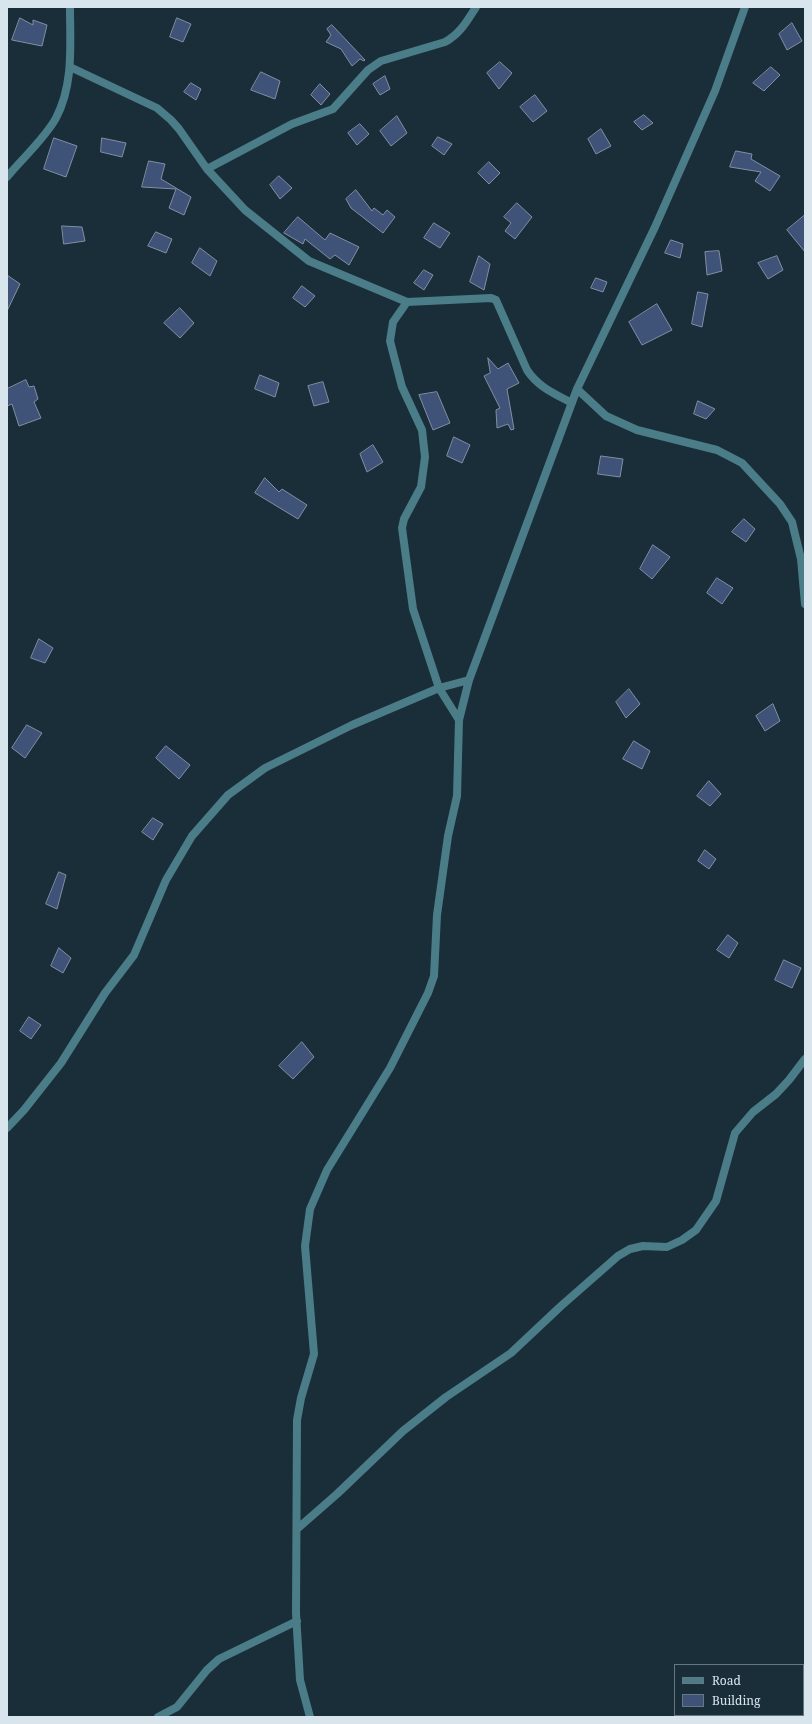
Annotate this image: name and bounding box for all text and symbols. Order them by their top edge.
legend [674,1664,804,1716]
text: Road [712,1672,741,1689]
text: Building [712,1692,760,1709]

